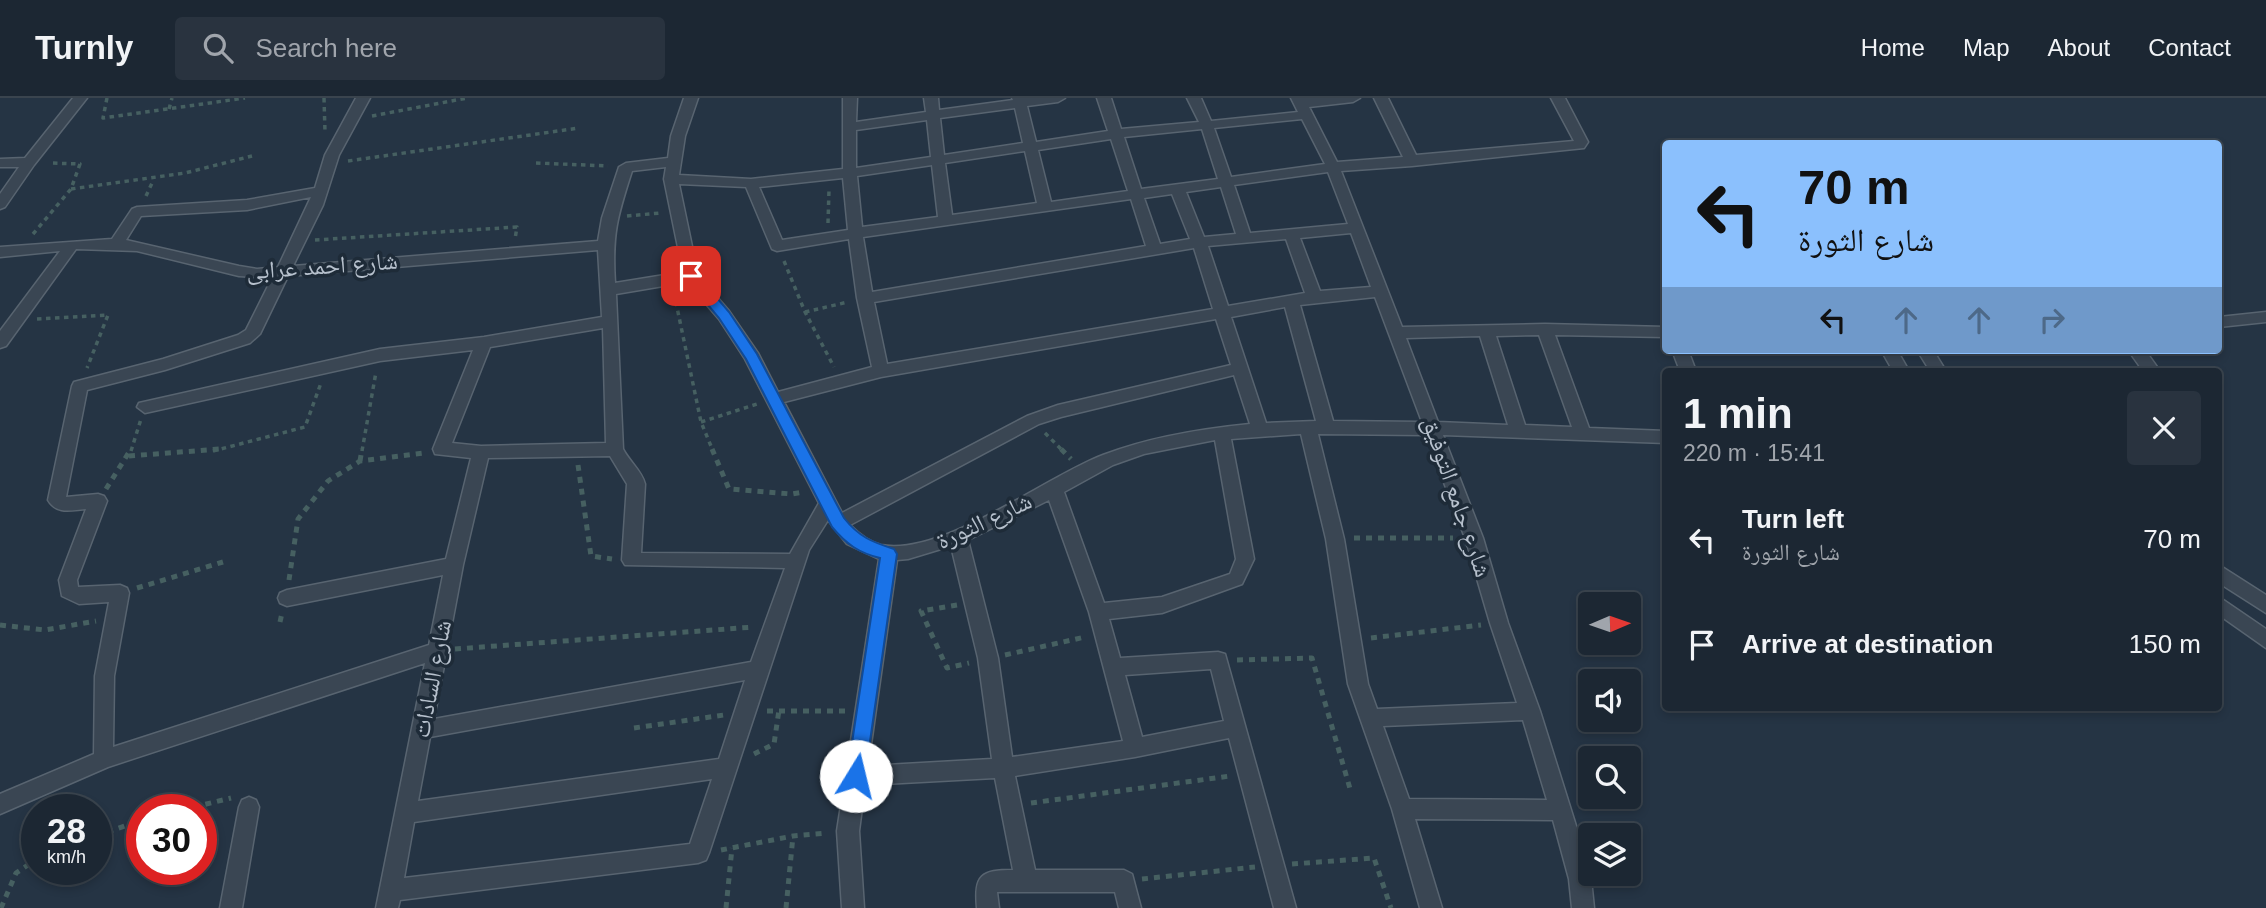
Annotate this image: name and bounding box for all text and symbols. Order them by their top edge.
search box [175,17,665,80]
text: Turnly [35,29,133,66]
icon: search [199,29,237,67]
text: Search here [255,33,397,63]
text: Home [1861,34,1925,61]
text: Map [1963,34,2010,61]
text: About [2048,34,2110,61]
text: Contact [2148,34,2231,61]
text: 70 m [1798,160,1910,214]
icon: left [1683,168,1774,259]
text: شارع الثورة [1798,222,1934,258]
pin [661,246,721,306]
street label: شارع احمد عرابى [245,247,399,286]
icon: arrive [672,257,710,295]
icon: left [1814,301,1852,339]
icon: ahead [1887,301,1925,339]
icon: ahead [1960,301,1998,339]
icon: right [2033,301,2071,339]
text: 1 min [1683,390,1793,437]
button: close [2127,391,2201,465]
street label: شارع جامع التوفيق [1416,413,1498,581]
text: 220 m · 15:41 [1683,440,1825,466]
street label: شارع الثورة [932,487,1037,556]
text: Turn left [1742,504,1844,534]
icon: left [1683,521,1721,559]
text: 70 m [2143,524,2201,554]
text: شارع الثورة [1742,539,1840,565]
north arrow [1578,592,1642,654]
map controls [1578,592,1641,886]
street label: شارع السادات [407,618,458,740]
icon: arrive [1683,626,1721,664]
text: Arrive at destination [1742,629,1993,659]
text: 150 m [2129,629,2201,659]
button: sound [1578,669,1641,732]
position arrow [819,739,893,813]
button: search [1578,746,1641,809]
speed limit sign: 30 [126,794,217,885]
text: 28 [47,811,86,850]
button: layers [1578,823,1641,886]
text: km/h [47,847,86,867]

